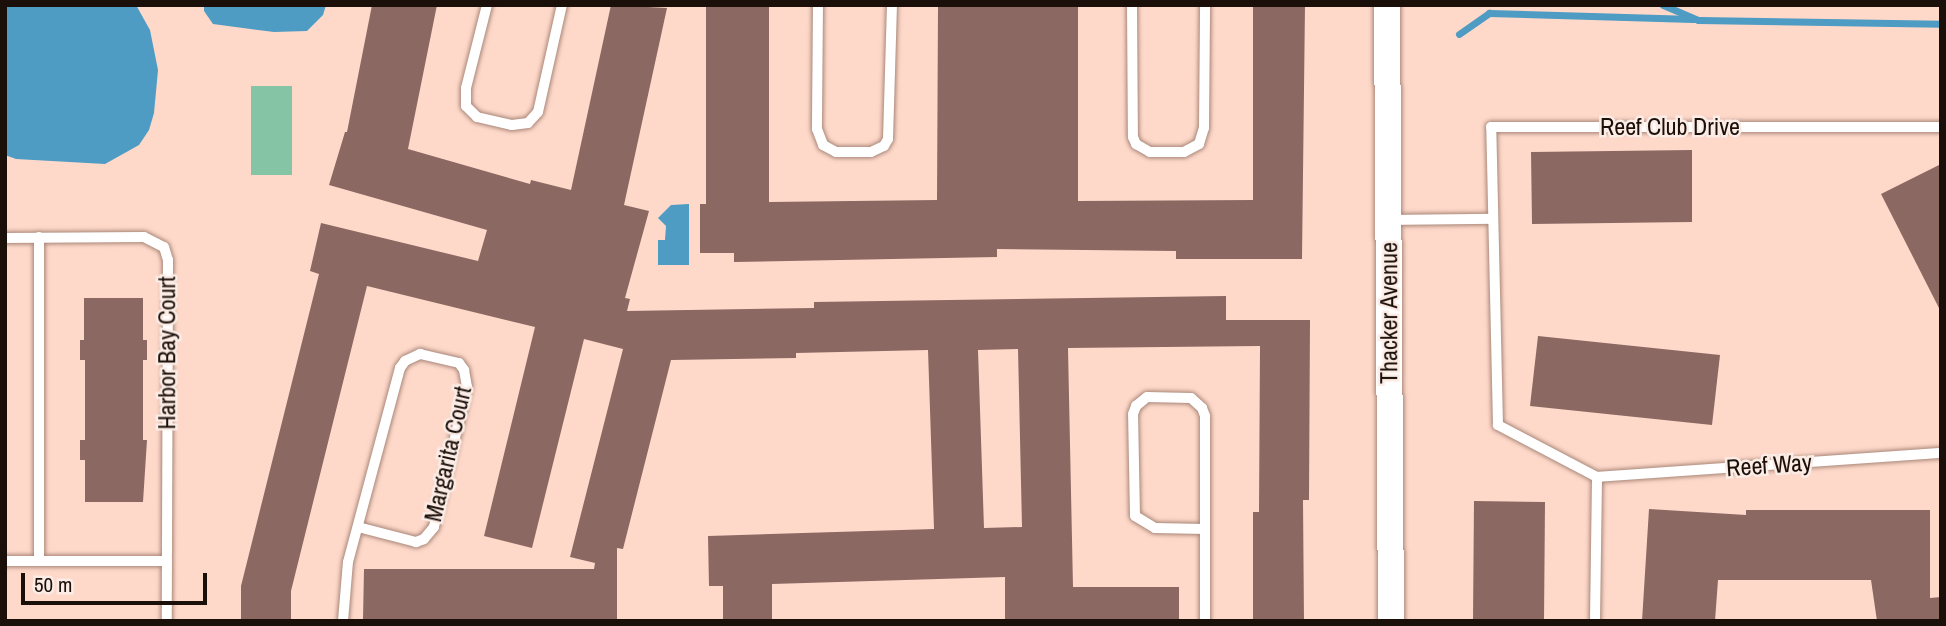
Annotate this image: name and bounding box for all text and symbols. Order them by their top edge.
street label: Reef Club Drive [1600,113,1740,141]
street label: Thacker Avenue [1375,242,1403,384]
street label: Harbor Bay Court [153,276,181,430]
street label: Margarita Court [418,384,478,524]
street label: Reef Way [1725,448,1813,482]
scale bar [24,560,210,604]
text: 50 m [34,570,72,599]

